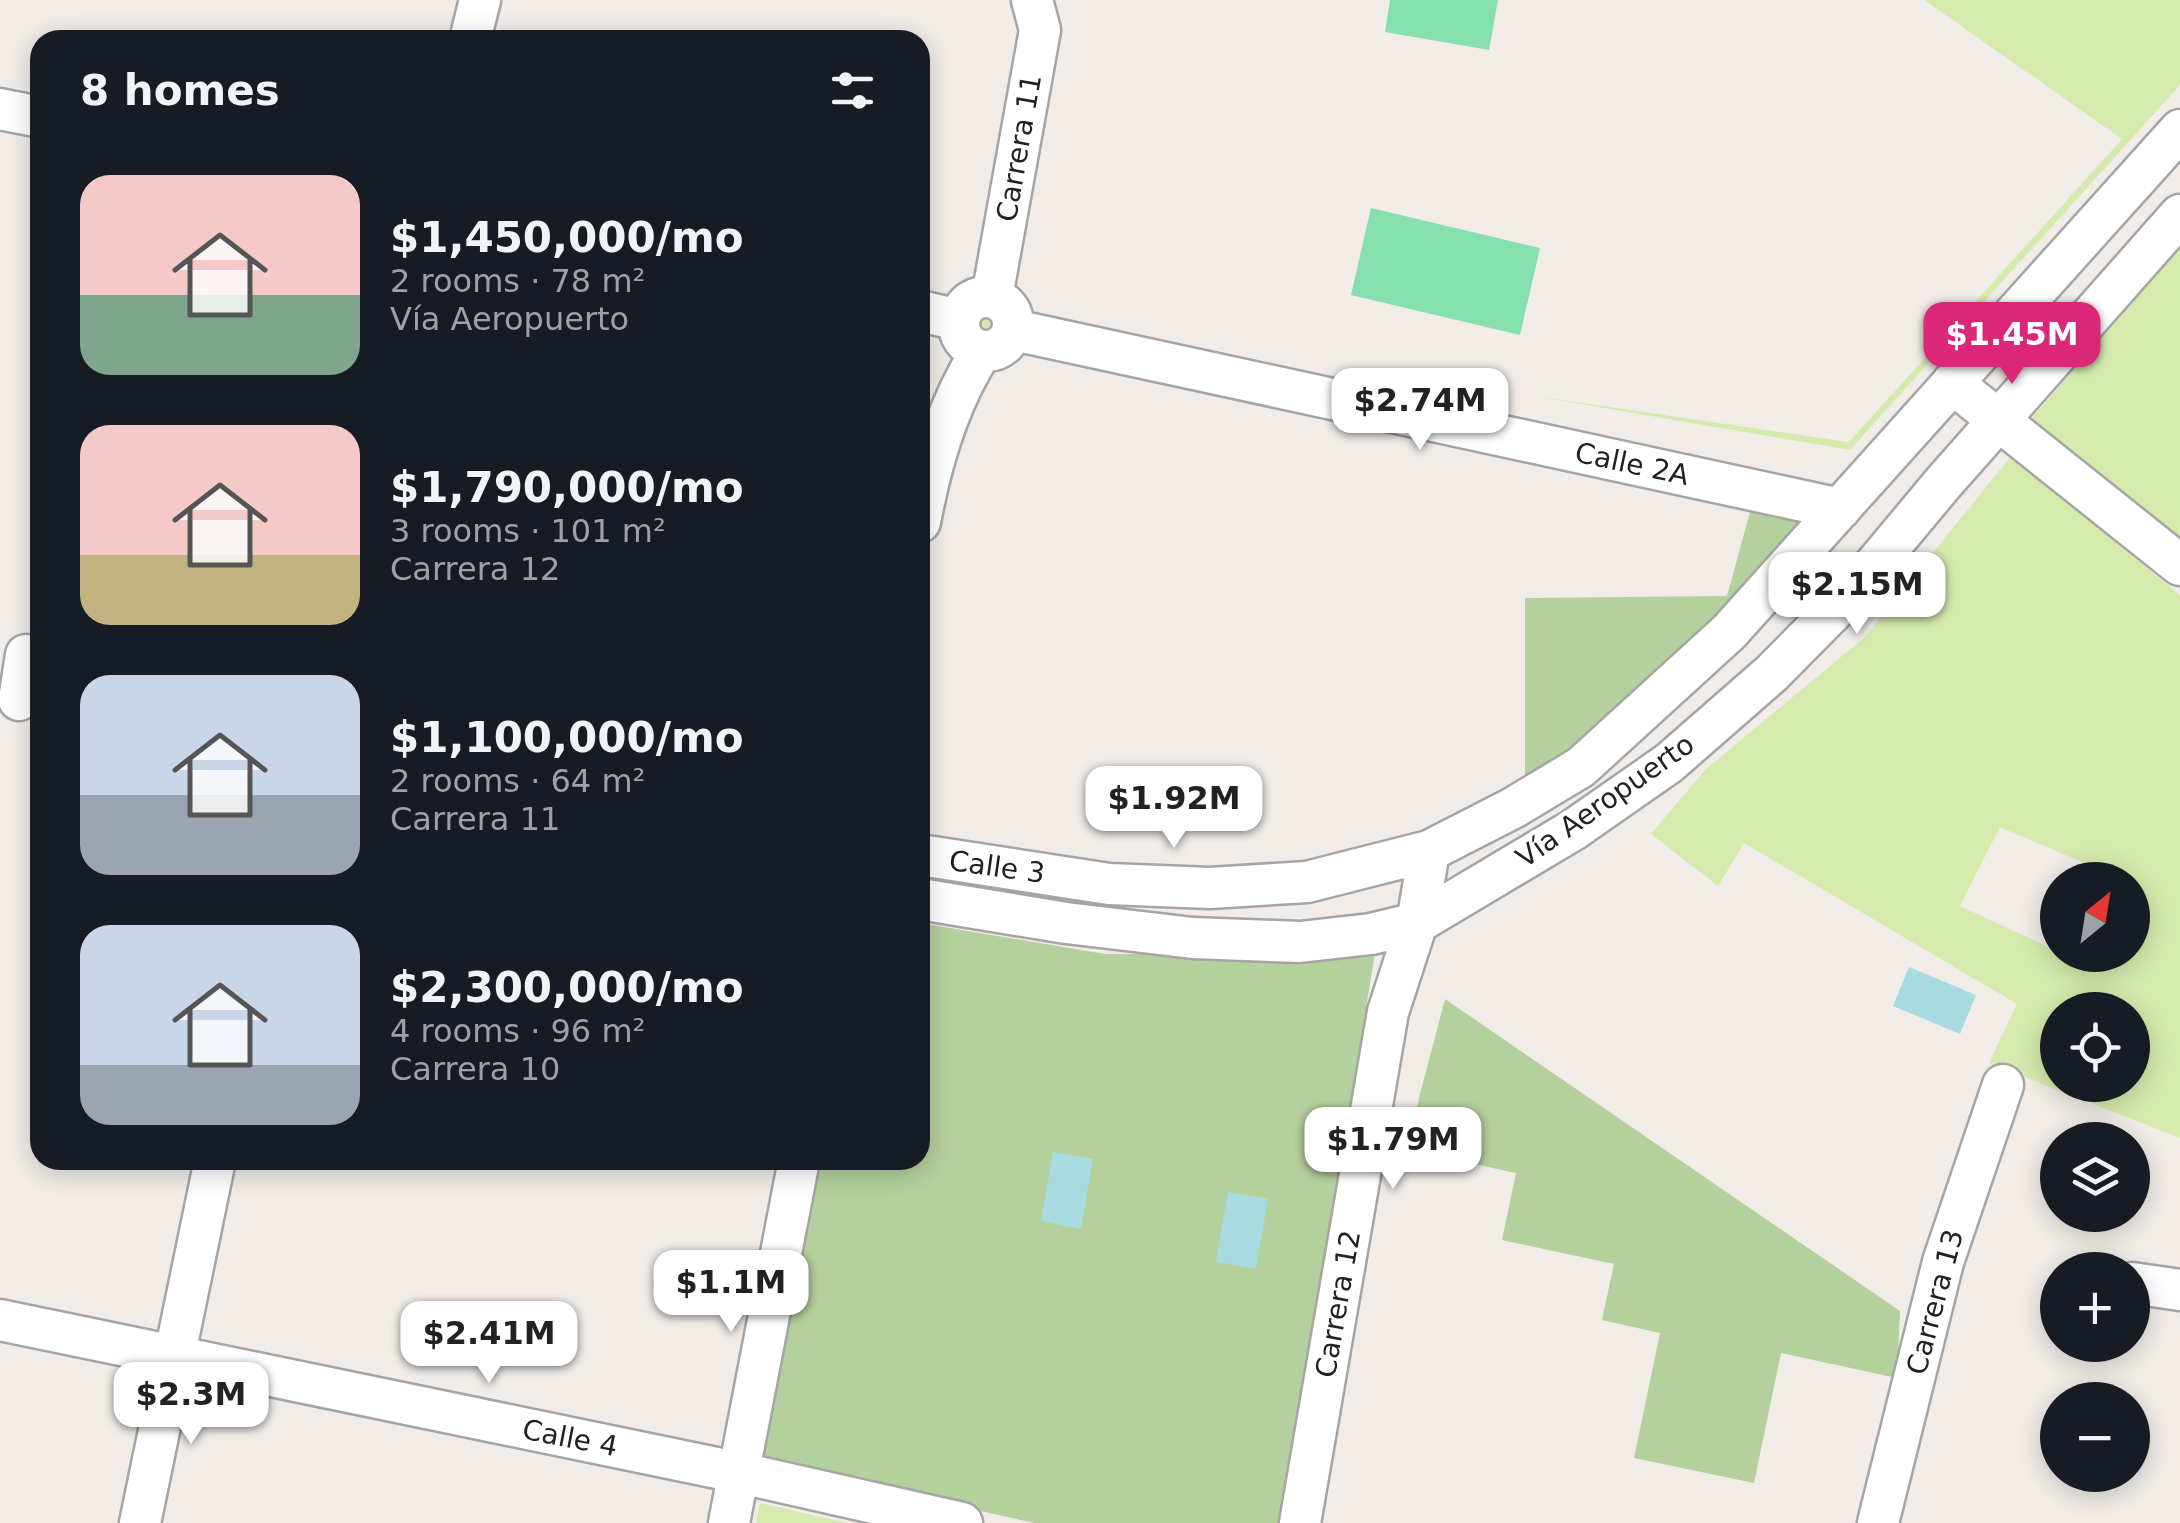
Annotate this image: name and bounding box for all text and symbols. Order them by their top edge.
icon: filters [825,63,880,118]
text: 8 homes [80,66,280,115]
street label: Carrera 11 [990,72,1048,224]
text: $1,450,000/mo [390,213,744,262]
icon: home [160,215,280,335]
text: 2 rooms · 78 m² [390,262,645,300]
text: Vía Aeropuerto [390,300,629,338]
pin: $1.45M [1931,302,2093,387]
text: $1.45M [1945,315,2079,353]
pin: $2.74M [1339,368,1501,453]
text: $2.74M [1353,381,1487,419]
street label: Calle 2A [1572,436,1692,492]
text: $1,790,000/mo [390,463,744,512]
icon: home [160,465,280,585]
text: 3 rooms · 101 m² [390,512,666,550]
text: Carrera 12 [390,550,560,588]
pin: $2.15M [1776,552,1938,637]
text: $2.15M [1790,565,1924,603]
text: $1,100,000/mo [390,713,744,762]
icon: home [160,715,280,835]
street label: Vía Aeropuerto [1510,727,1700,875]
text: 2 rooms · 64 m² [390,762,645,800]
pin: $1.92M [1093,766,1255,851]
text: $1.92M [1107,779,1241,817]
text: Carrera 11 [390,800,560,838]
street label: Calle 3 [947,844,1047,890]
north arrow [2040,862,2150,972]
map controls [2040,862,2150,1492]
text: $2,300,000/mo [390,963,744,1012]
icon: home [160,965,280,1085]
button: locate [2040,992,2150,1102]
text: 4 rooms · 96 m² [390,1012,645,1050]
text: Carrera 10 [390,1050,560,1088]
pin: $1.79M [1312,1107,1474,1192]
text: $1.79M [1326,1120,1460,1158]
button: layers [2040,1122,2150,1232]
street label: Carrera 13 [1900,1226,1970,1378]
street label: Carrera 12 [1309,1228,1367,1380]
pin: $1.1M [661,1250,801,1335]
button: + [2040,1252,2150,1362]
text: $1.1M [676,1263,786,1301]
pin: $2.41M [408,1301,570,1386]
text: $2.41M [422,1314,556,1352]
pin: $2.3M [121,1362,261,1447]
text: $2.3M [136,1375,246,1413]
button: − [2040,1382,2150,1492]
street label: Calle 4 [520,1413,620,1463]

